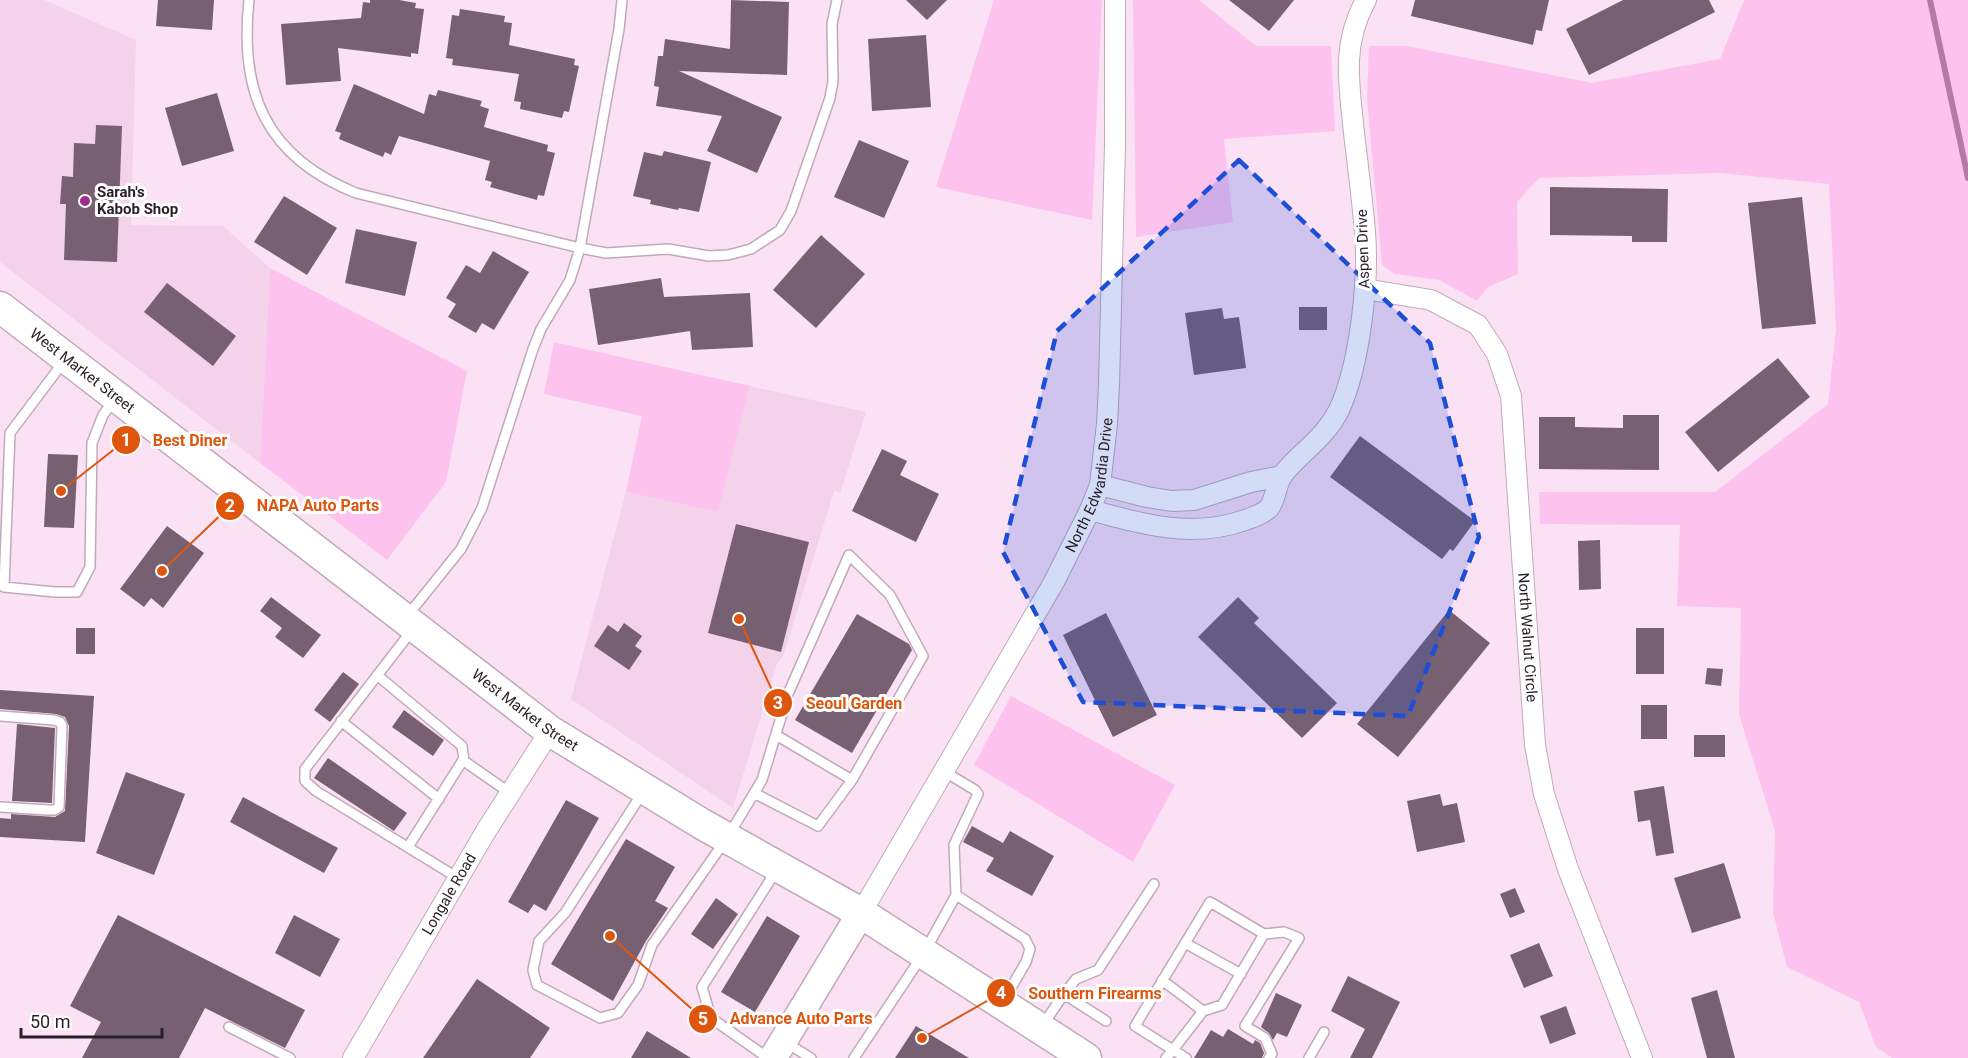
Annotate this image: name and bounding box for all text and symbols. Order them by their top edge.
place label: Sarah's Kabob Shop [97,183,178,218]
marker: Sarah's Kabob Shop [78,194,92,208]
street label: Aspen Drive [1353,209,1373,289]
street label: West Market Street [26,324,138,417]
street label: North Edwardia Drive [1061,417,1116,555]
callout: Best Diner [111,423,239,457]
text: 1 [121,429,131,450]
text: Best Diner [153,431,227,450]
callout: NAPA Auto Parts [215,489,391,523]
text: 2 [225,495,235,516]
text: NAPA Auto Parts [257,496,379,515]
street label: North Walnut Circle [1514,572,1541,703]
street label: West Market Street [468,665,581,755]
callout: Seoul Garden [763,686,914,720]
text: 3 [773,692,783,713]
text: Seoul Garden [806,694,902,713]
street label: Longale Road [418,850,480,938]
callout: Southern Firearms [986,976,1174,1010]
text: 4 [996,982,1006,1003]
text: Southern Firearms [1028,984,1162,1003]
scale bar [21,1001,162,1039]
callout: Advance Auto Parts [688,1002,885,1036]
text: 5 [698,1008,708,1029]
text: Advance Auto Parts [730,1009,872,1028]
text: 50 m [30,1011,70,1032]

